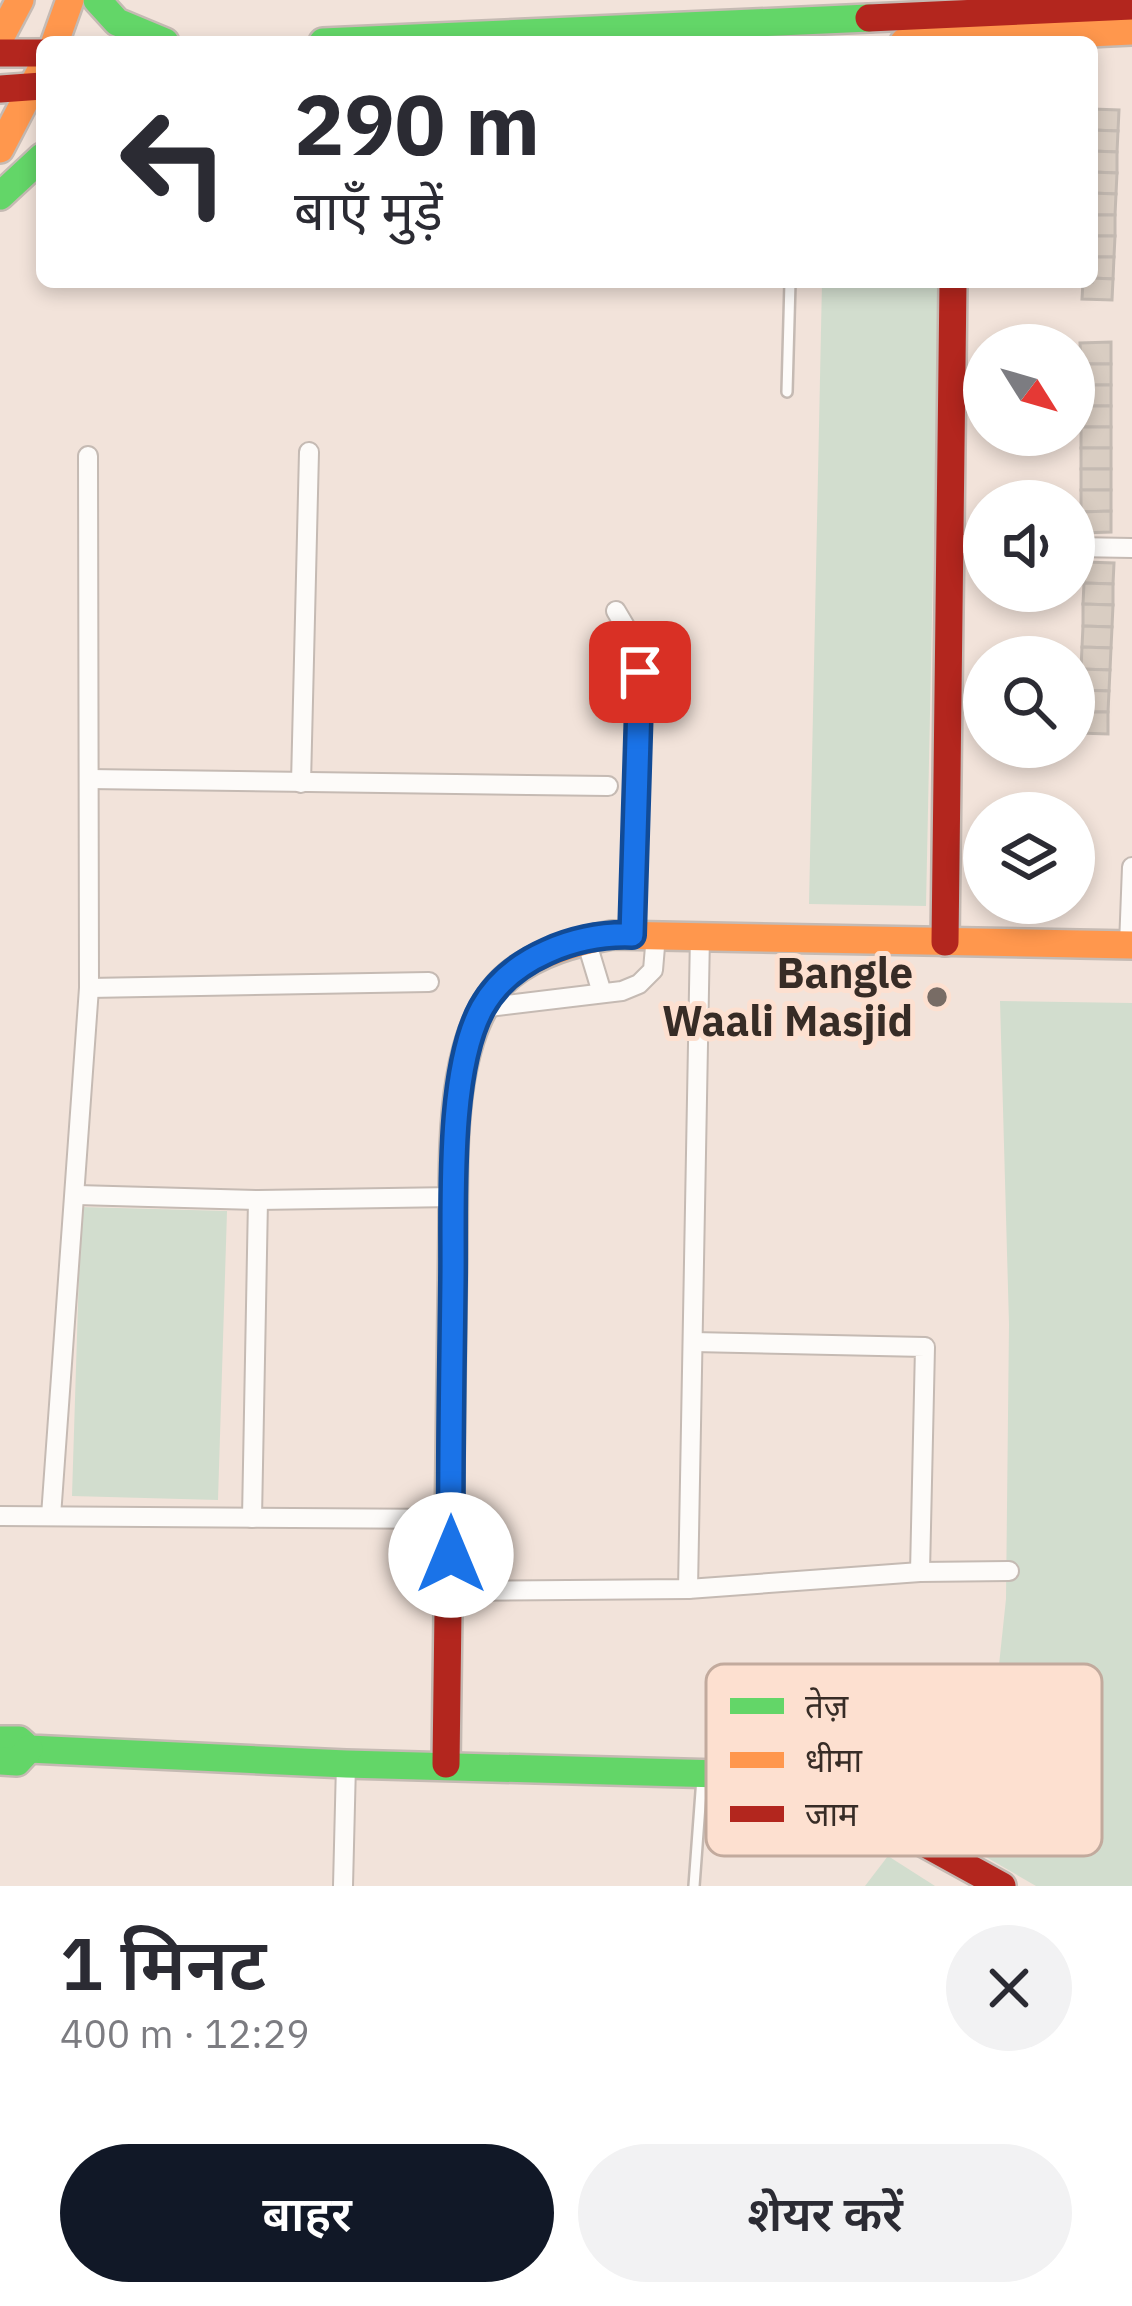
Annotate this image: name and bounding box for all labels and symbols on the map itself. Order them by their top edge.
north arrow [963,324,1095,456]
pin [589,621,691,723]
place label: Bangle Waali Masjid [662,945,913,1048]
marker: Bangle Waali Masjid [924,984,950,1010]
position arrow [388,1492,514,1618]
legend [706,1664,1102,1856]
text: तेज़ [805,1684,849,1727]
text: धीमा [805,1738,864,1781]
text: जाम [805,1792,859,1835]

